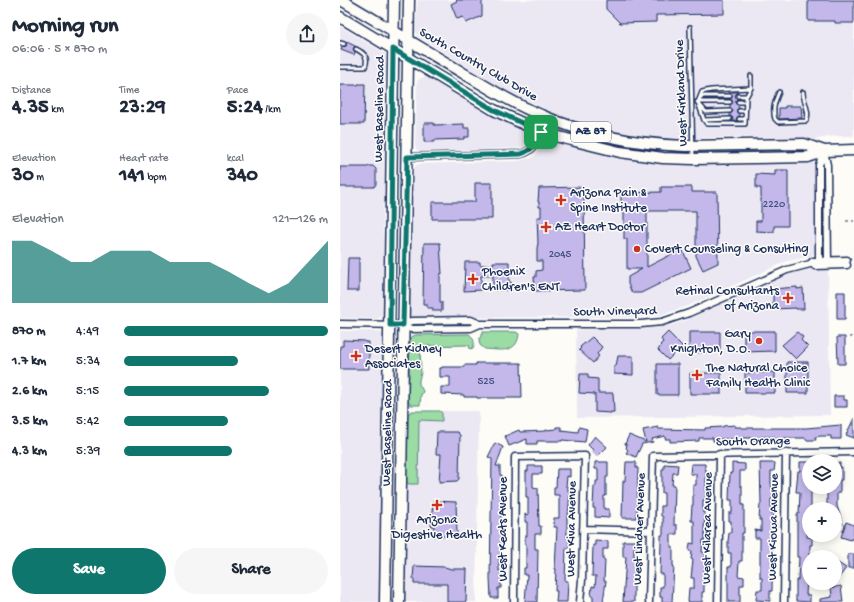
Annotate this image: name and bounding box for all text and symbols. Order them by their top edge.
button: share [286,13,328,55]
text: Morning run [12,14,118,40]
street label: South Country Club Drive [416,25,540,105]
street label: West Kirkland Drive [673,39,691,147]
text: 06:06 · 5 × 870 m [12,42,107,57]
street label: West Baseline Road [372,54,388,162]
text: Distance [12,85,51,97]
text: Time [119,85,139,97]
text: Pace [227,85,248,97]
text: 4.35 [12,97,49,120]
text: 23:29 [119,97,166,120]
text: 5:24 [227,97,263,120]
text: km [49,104,64,116]
text: /km [263,104,281,116]
pin [524,115,558,149]
icon: arrive [530,121,552,143]
road number: AZ 87 [571,122,611,142]
text: Elevation [12,153,56,165]
text: Heart rate [119,153,169,165]
text: kcal [227,153,244,165]
text: 30 [12,165,34,188]
text: 141 [119,165,145,188]
text: 340 [227,165,258,188]
text: m [34,172,44,184]
text: bpm [145,172,167,184]
place label: Arizona Pain & Spine Institute [570,186,647,216]
marker: Arizona Pain & Spine Institute [555,194,567,206]
house number: 2220 [763,199,785,211]
text: Elevation [12,212,64,227]
text: 121–126 m [273,212,328,227]
place label: AZ Heart Doctor [555,220,646,235]
marker: AZ Heart Doctor [540,221,552,233]
place label: Covert Counseling & Consulting [645,242,809,257]
marker: Covert Counseling & Consulting [632,244,642,254]
house number: 2045 [549,249,572,261]
place label: Phoenix Children's ENT [481,265,561,295]
marker: Phoenix Children's ENT [467,273,479,285]
place label: Retinal Consultants of Arizona [676,284,780,314]
marker: Retinal Consultants of Arizona [782,292,794,304]
street label: South Vineyard [573,304,658,320]
text: 870 m [12,324,46,339]
text: 4:49 [76,324,99,339]
place label: Gary Knighton, D.O. [671,327,752,357]
marker: Gary Knighton, D.O. [754,336,764,346]
place label: Desert Kidney Associates [364,342,442,372]
marker: Desert Kidney Associates [350,350,362,362]
text: 1.7 km [12,354,46,369]
text: 5:34 [76,354,100,369]
place label: The Natural Choice Family Health Clinic [705,361,811,391]
marker: The Natural Choice Family Health Clinic [691,369,703,381]
house number: 525 [478,376,495,388]
street label: West Baseline Road [380,378,396,486]
text: 2.6 km [12,384,47,399]
text: 5:15 [76,384,99,399]
text: 3.5 km [12,414,48,429]
text: 5:42 [76,414,99,429]
street label: South Orange [716,434,790,450]
text: 4.3 km [12,444,47,459]
text: 5:39 [76,444,100,459]
map controls [802,454,842,590]
button: layers [802,454,842,494]
street label: West Kilarea Avenue [700,472,716,584]
street label: West Lindner Avenue [631,473,649,585]
street label: West Kiowa Avenue [766,473,782,581]
street label: West Keats Avenue [496,477,511,581]
street label: West Kiva Avenue [564,481,580,577]
marker: Arizona Digestive Health [431,499,443,511]
button: + [802,502,842,542]
place label: Arizona Digestive Health [391,513,482,543]
button: Save [12,548,166,594]
button: Share [174,548,328,594]
button: − [802,550,842,590]

